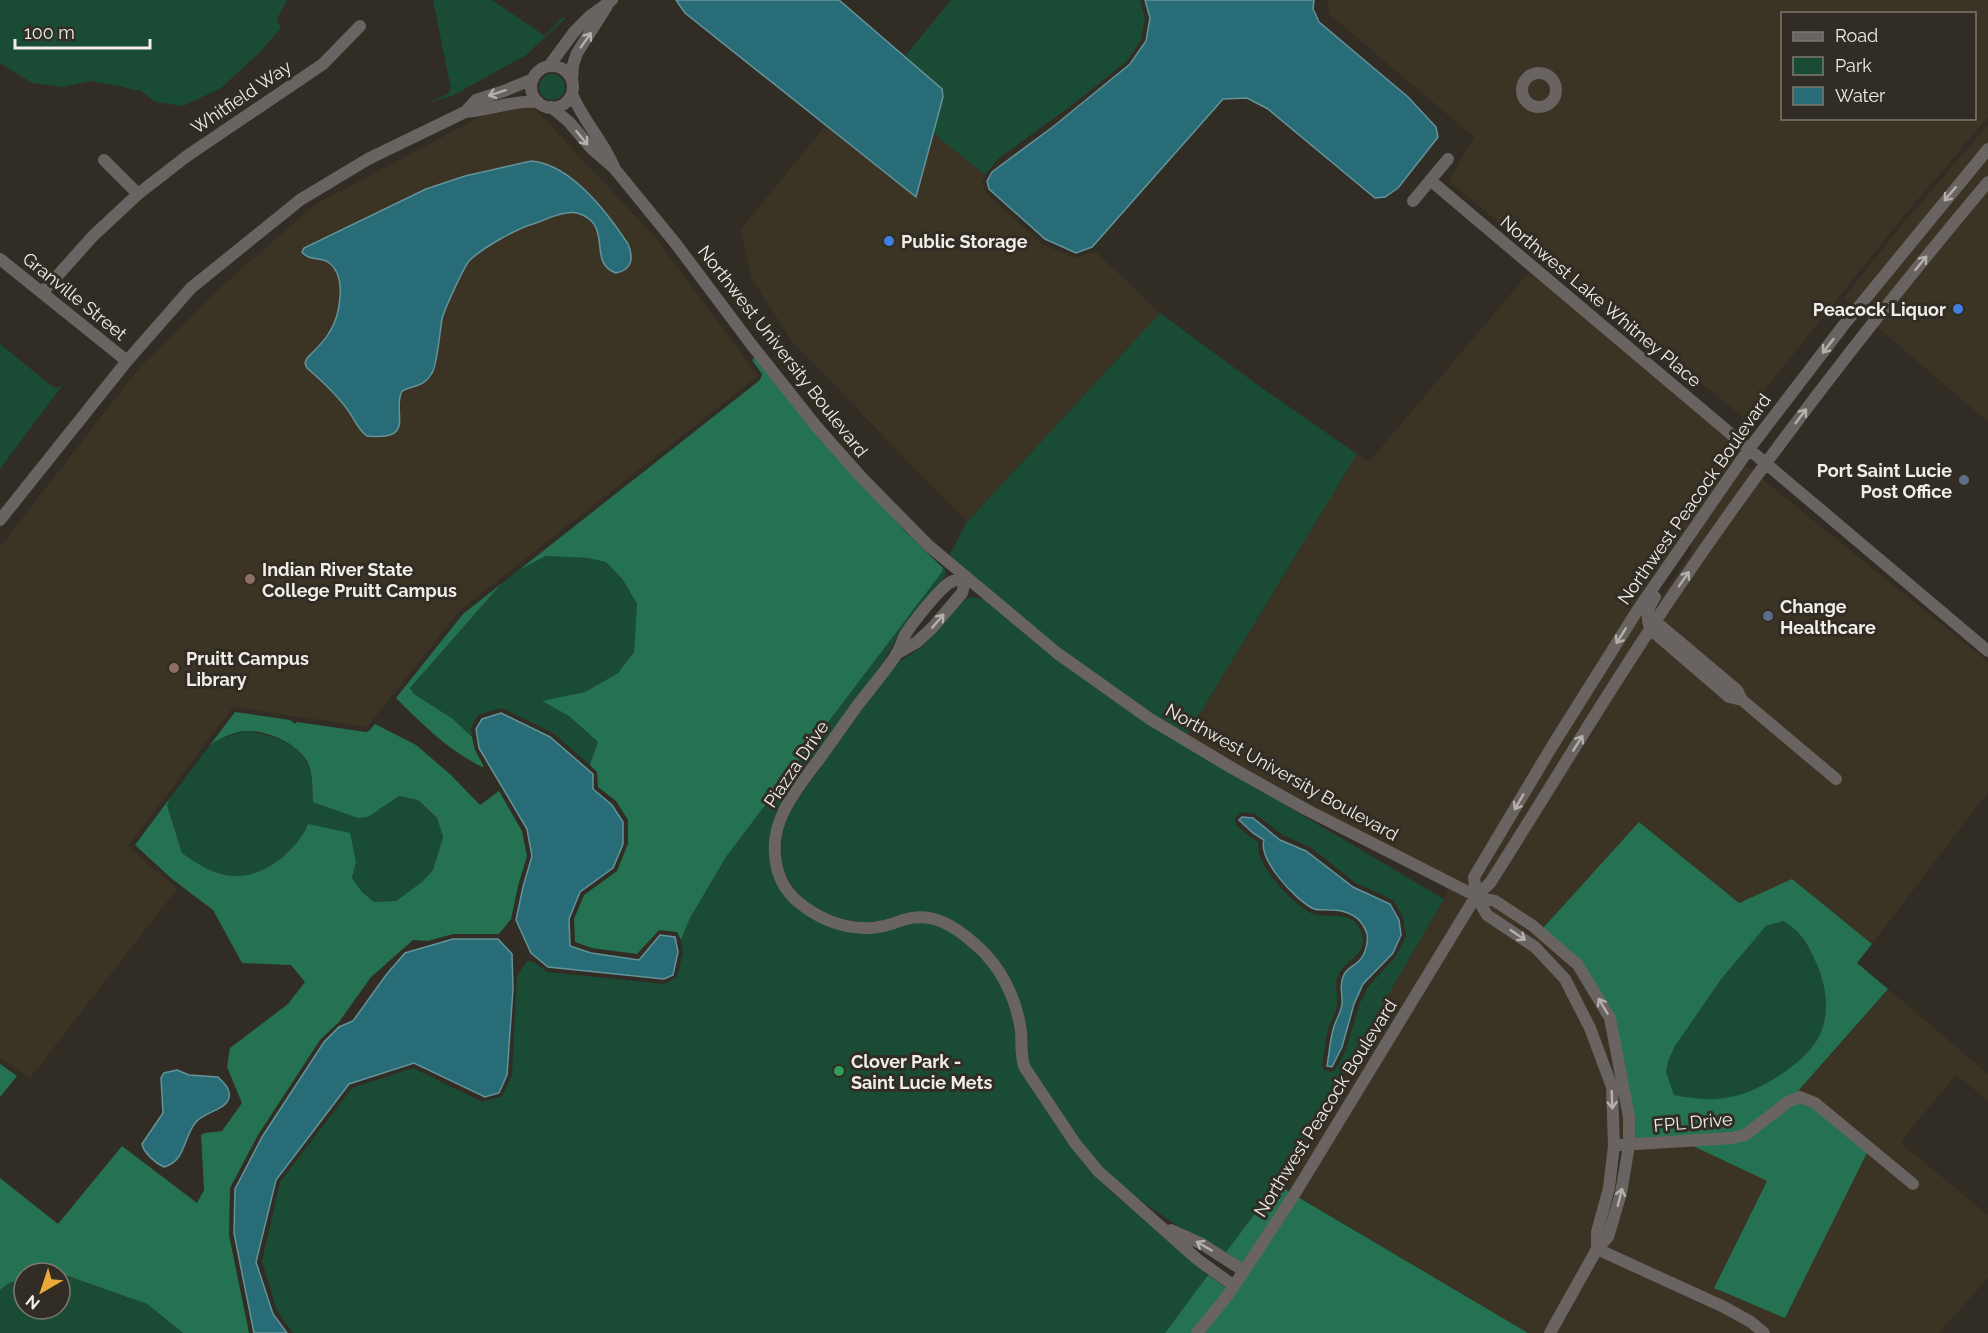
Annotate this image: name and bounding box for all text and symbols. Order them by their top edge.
scale bar [15,12,150,50]
legend [1781,12,1976,120]
text: 100 m [24,22,75,43]
text: Road [1835,25,1878,46]
one-way arrow [580,32,592,49]
text: Park [1835,55,1872,76]
street label: Whitfield Way [187,56,295,138]
text: Water [1835,85,1886,106]
one-way arrow [488,88,507,99]
one-way arrow [575,130,589,145]
one-way arrow [1943,186,1957,201]
street label: Northwest Lake Whitney Place [1496,211,1706,391]
place label: Public Storage [901,231,1028,252]
marker: Public Storage [882,234,896,248]
street label: Northwest University Boulevard [694,241,872,461]
street label: Granville Street [19,248,131,344]
one-way arrow [1915,255,1928,271]
place label: Peacock Liquor [1813,299,1946,320]
marker: Peacock Liquor [1951,302,1965,316]
one-way arrow [1821,337,1834,353]
street label: Northwest Peacock Boulevard [1613,390,1775,608]
one-way arrow [1794,408,1807,424]
place label: Port Saint Lucie Post Office [1817,460,1952,502]
marker: Port Saint Lucie Post Office [1957,473,1971,487]
place label: Indian River State College Pruitt Campus [262,559,457,601]
marker: Indian River State College Pruitt Campus [243,572,257,586]
one-way arrow [1678,572,1690,588]
place label: Change Healthcare [1780,596,1876,638]
marker: Change Healthcare [1761,609,1775,623]
one-way arrow [931,614,945,629]
one-way arrow [1615,627,1627,643]
place label: Pruitt Campus Library [186,648,309,690]
marker: Pruitt Campus Library [167,661,181,675]
street label: Northwest University Boulevard [1162,699,1402,845]
street label: Piazza Drive [759,716,833,811]
one-way arrow [1572,735,1584,752]
one-way arrow [1513,793,1525,810]
one-way arrow [1509,930,1526,942]
street label: Northwest Peacock Boulevard [1249,995,1401,1221]
one-way arrow [1597,998,1609,1015]
place label: Clover Park - Saint Lucie Mets [851,1051,992,1093]
marker: Clover Park - Saint Lucie Mets [832,1064,846,1078]
one-way arrow [1606,1089,1618,1109]
street label: FPL Drive [1653,1108,1734,1136]
one-way arrow [1614,1188,1626,1207]
one-way arrow [1196,1240,1213,1252]
north arrow [12,1261,72,1321]
text: N [22,1291,44,1313]

